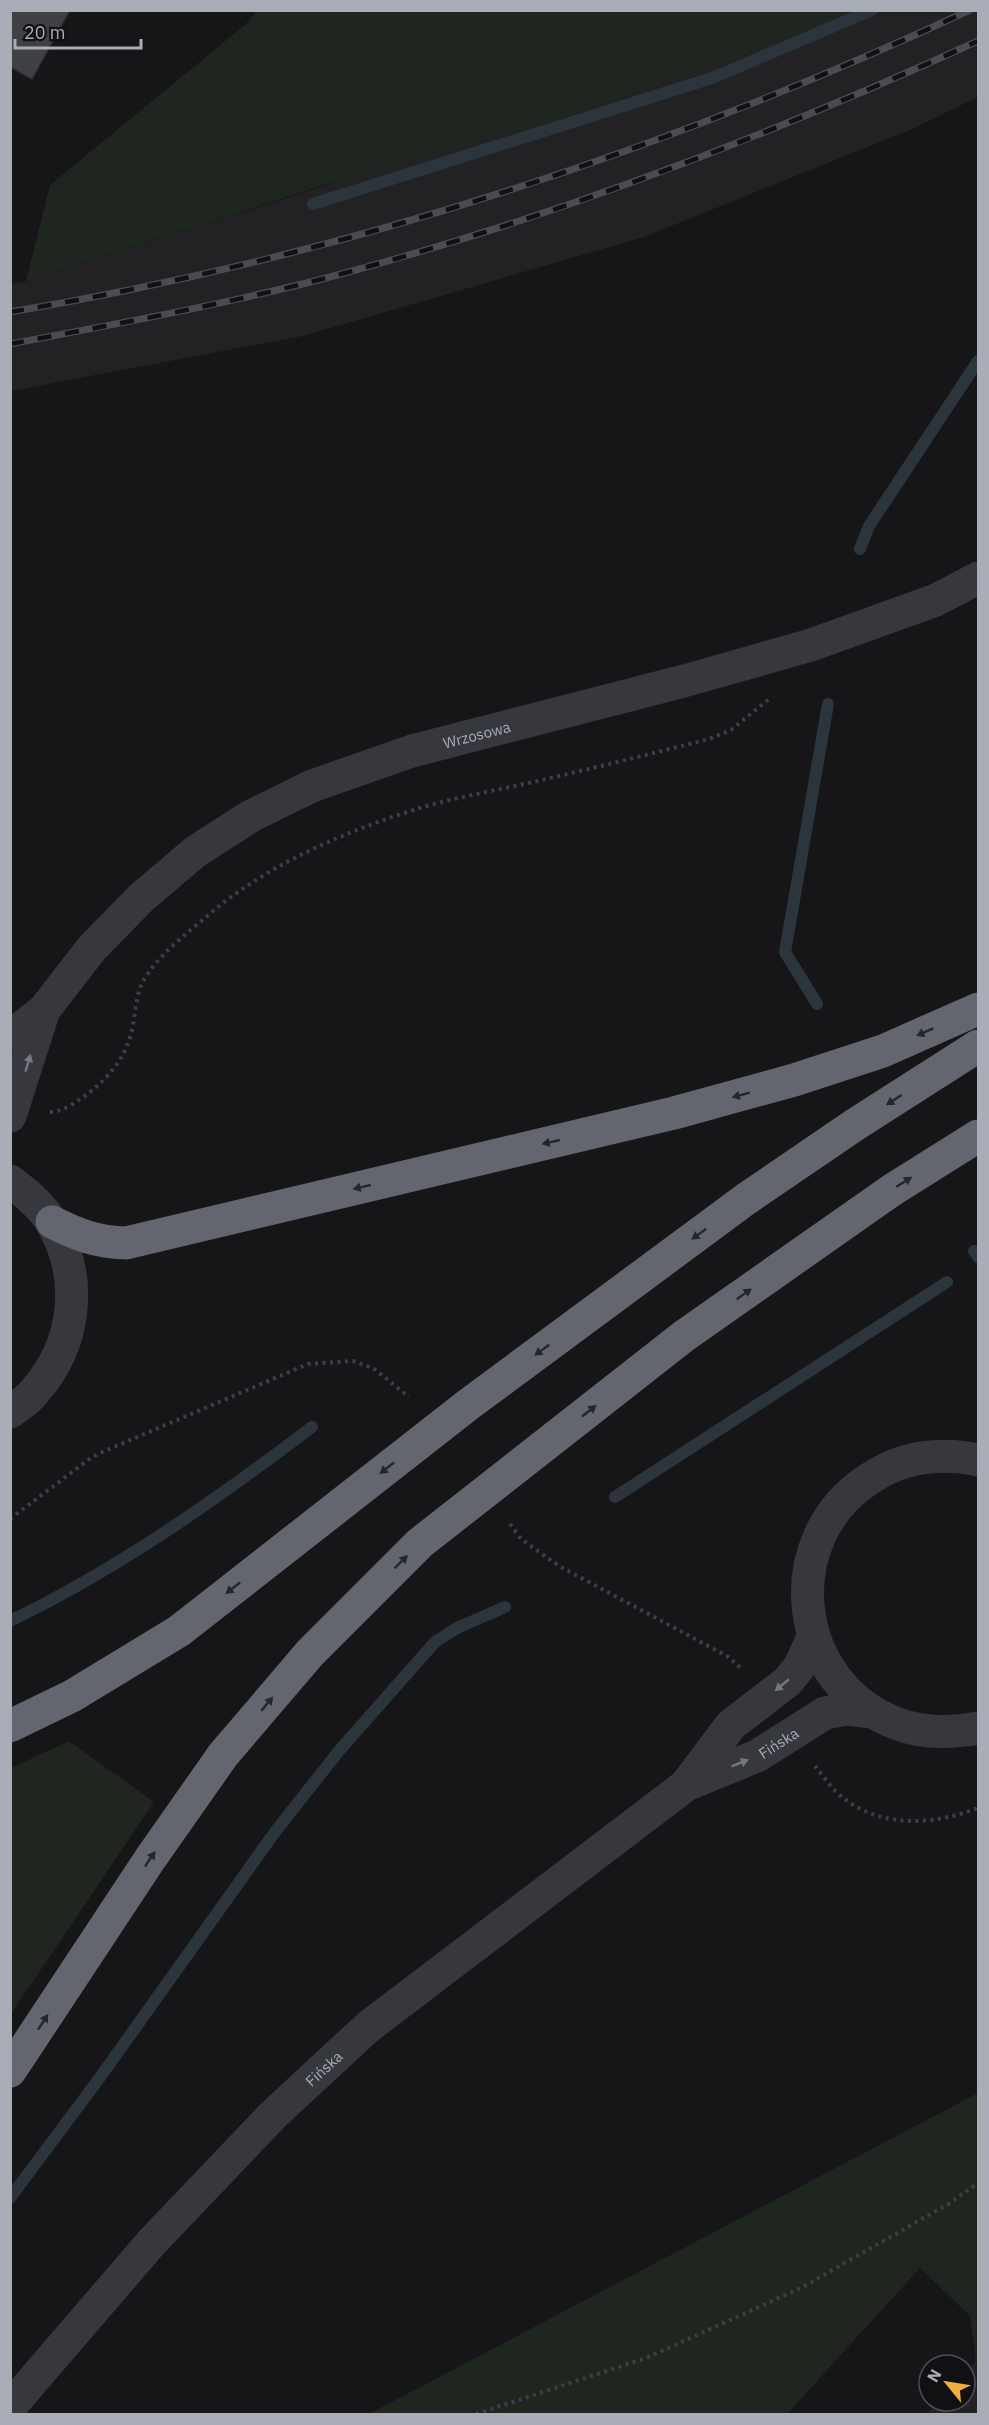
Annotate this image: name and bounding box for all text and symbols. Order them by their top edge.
scale bar [15,12,141,50]
text: 20 m [24,21,66,44]
street label: Wrzosowa [441,717,512,752]
one-way arrow [916,1028,934,1038]
one-way arrow [24,1054,33,1072]
one-way arrow [731,1090,750,1100]
one-way arrow [886,1094,902,1105]
one-way arrow [542,1138,561,1147]
one-way arrow [896,1177,913,1188]
one-way arrow [353,1183,371,1193]
one-way arrow [691,1228,707,1240]
one-way arrow [736,1288,752,1300]
one-way arrow [534,1344,550,1356]
one-way arrow [581,1405,597,1418]
one-way arrow [379,1462,394,1474]
one-way arrow [393,1556,407,1570]
one-way arrow [225,1582,241,1595]
one-way arrow [775,1678,790,1691]
one-way arrow [260,1697,273,1712]
street label: Fińska [755,1723,802,1762]
one-way arrow [732,1758,750,1768]
one-way arrow [144,1852,156,1868]
one-way arrow [37,2014,48,2030]
street label: Fińska [301,2046,346,2090]
north arrow [917,2353,977,2413]
text: N [922,2365,946,2386]

